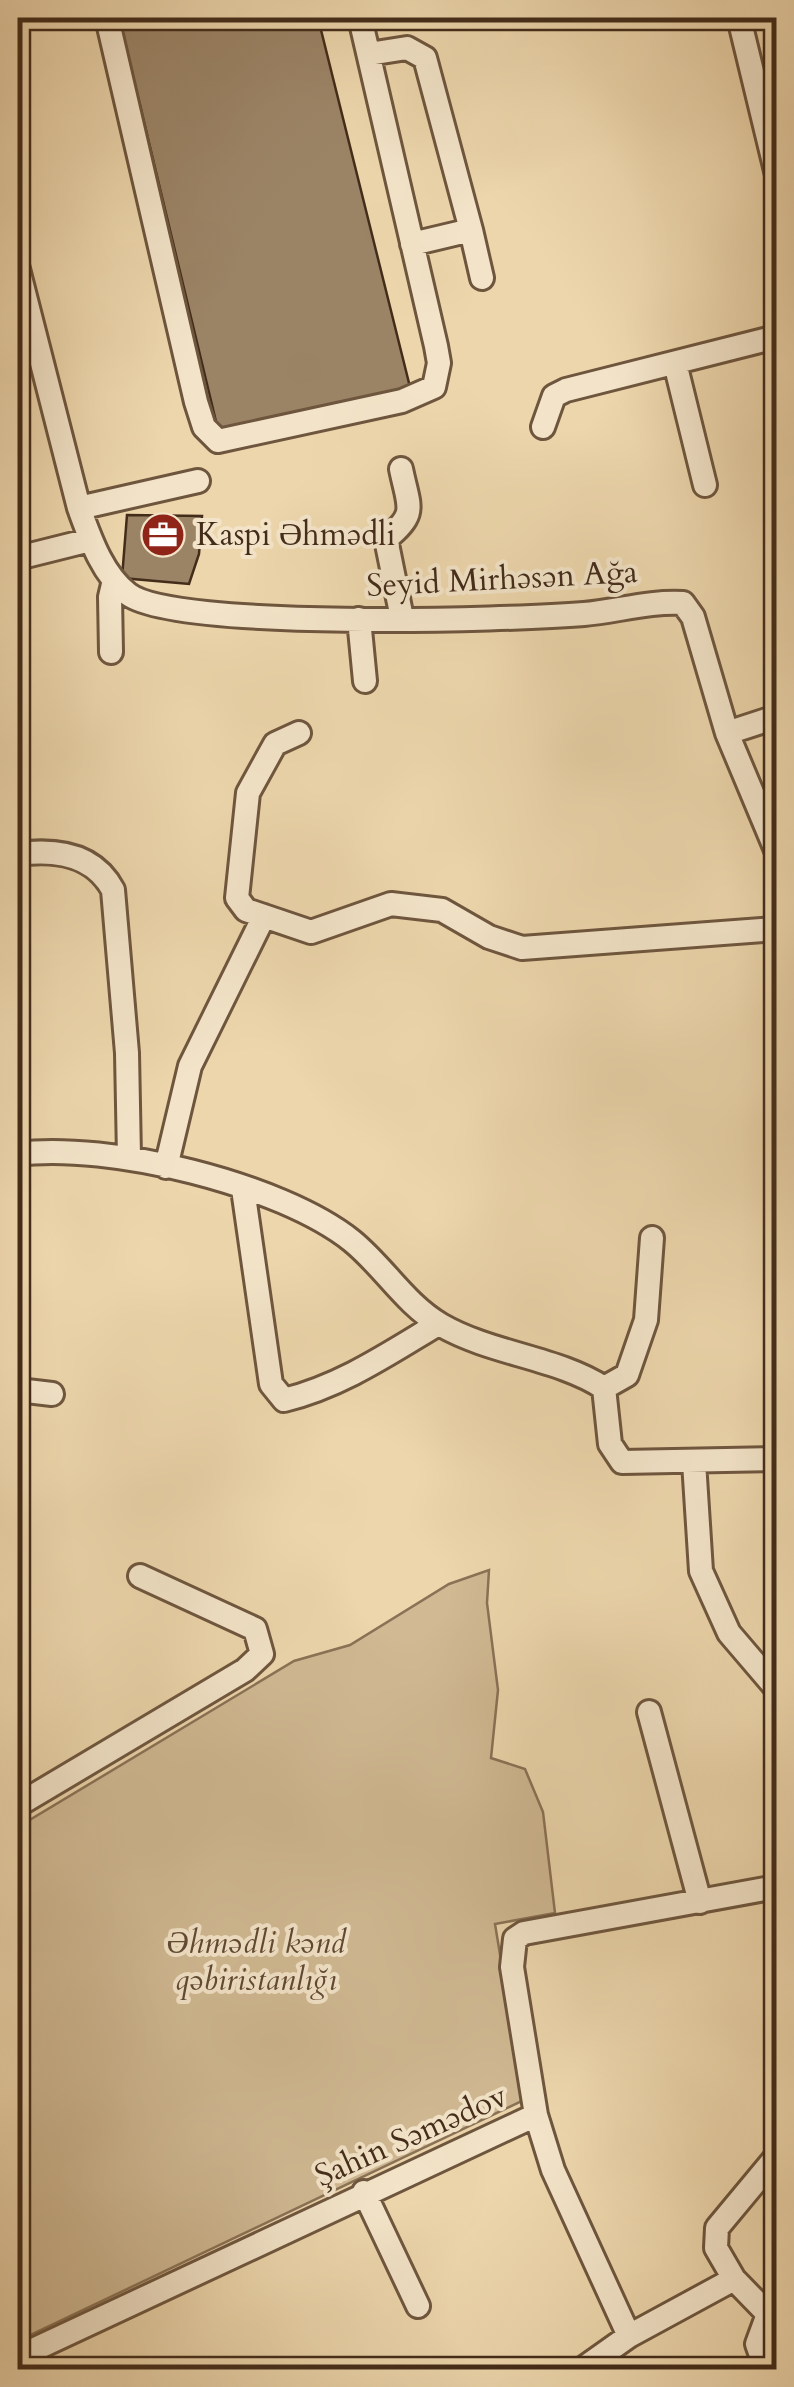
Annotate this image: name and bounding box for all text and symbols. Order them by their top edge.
office icon: Kaspi Əhmədli [140,512,186,558]
place label: Kaspi Əhmədli [196,513,395,557]
street label: Seyid Mirhəsən Ağa [365,550,639,608]
park label: Əhmədli kənd qəbiristanlığı [166,1921,347,2002]
street label: Şahin Səmədov [308,2074,515,2198]

